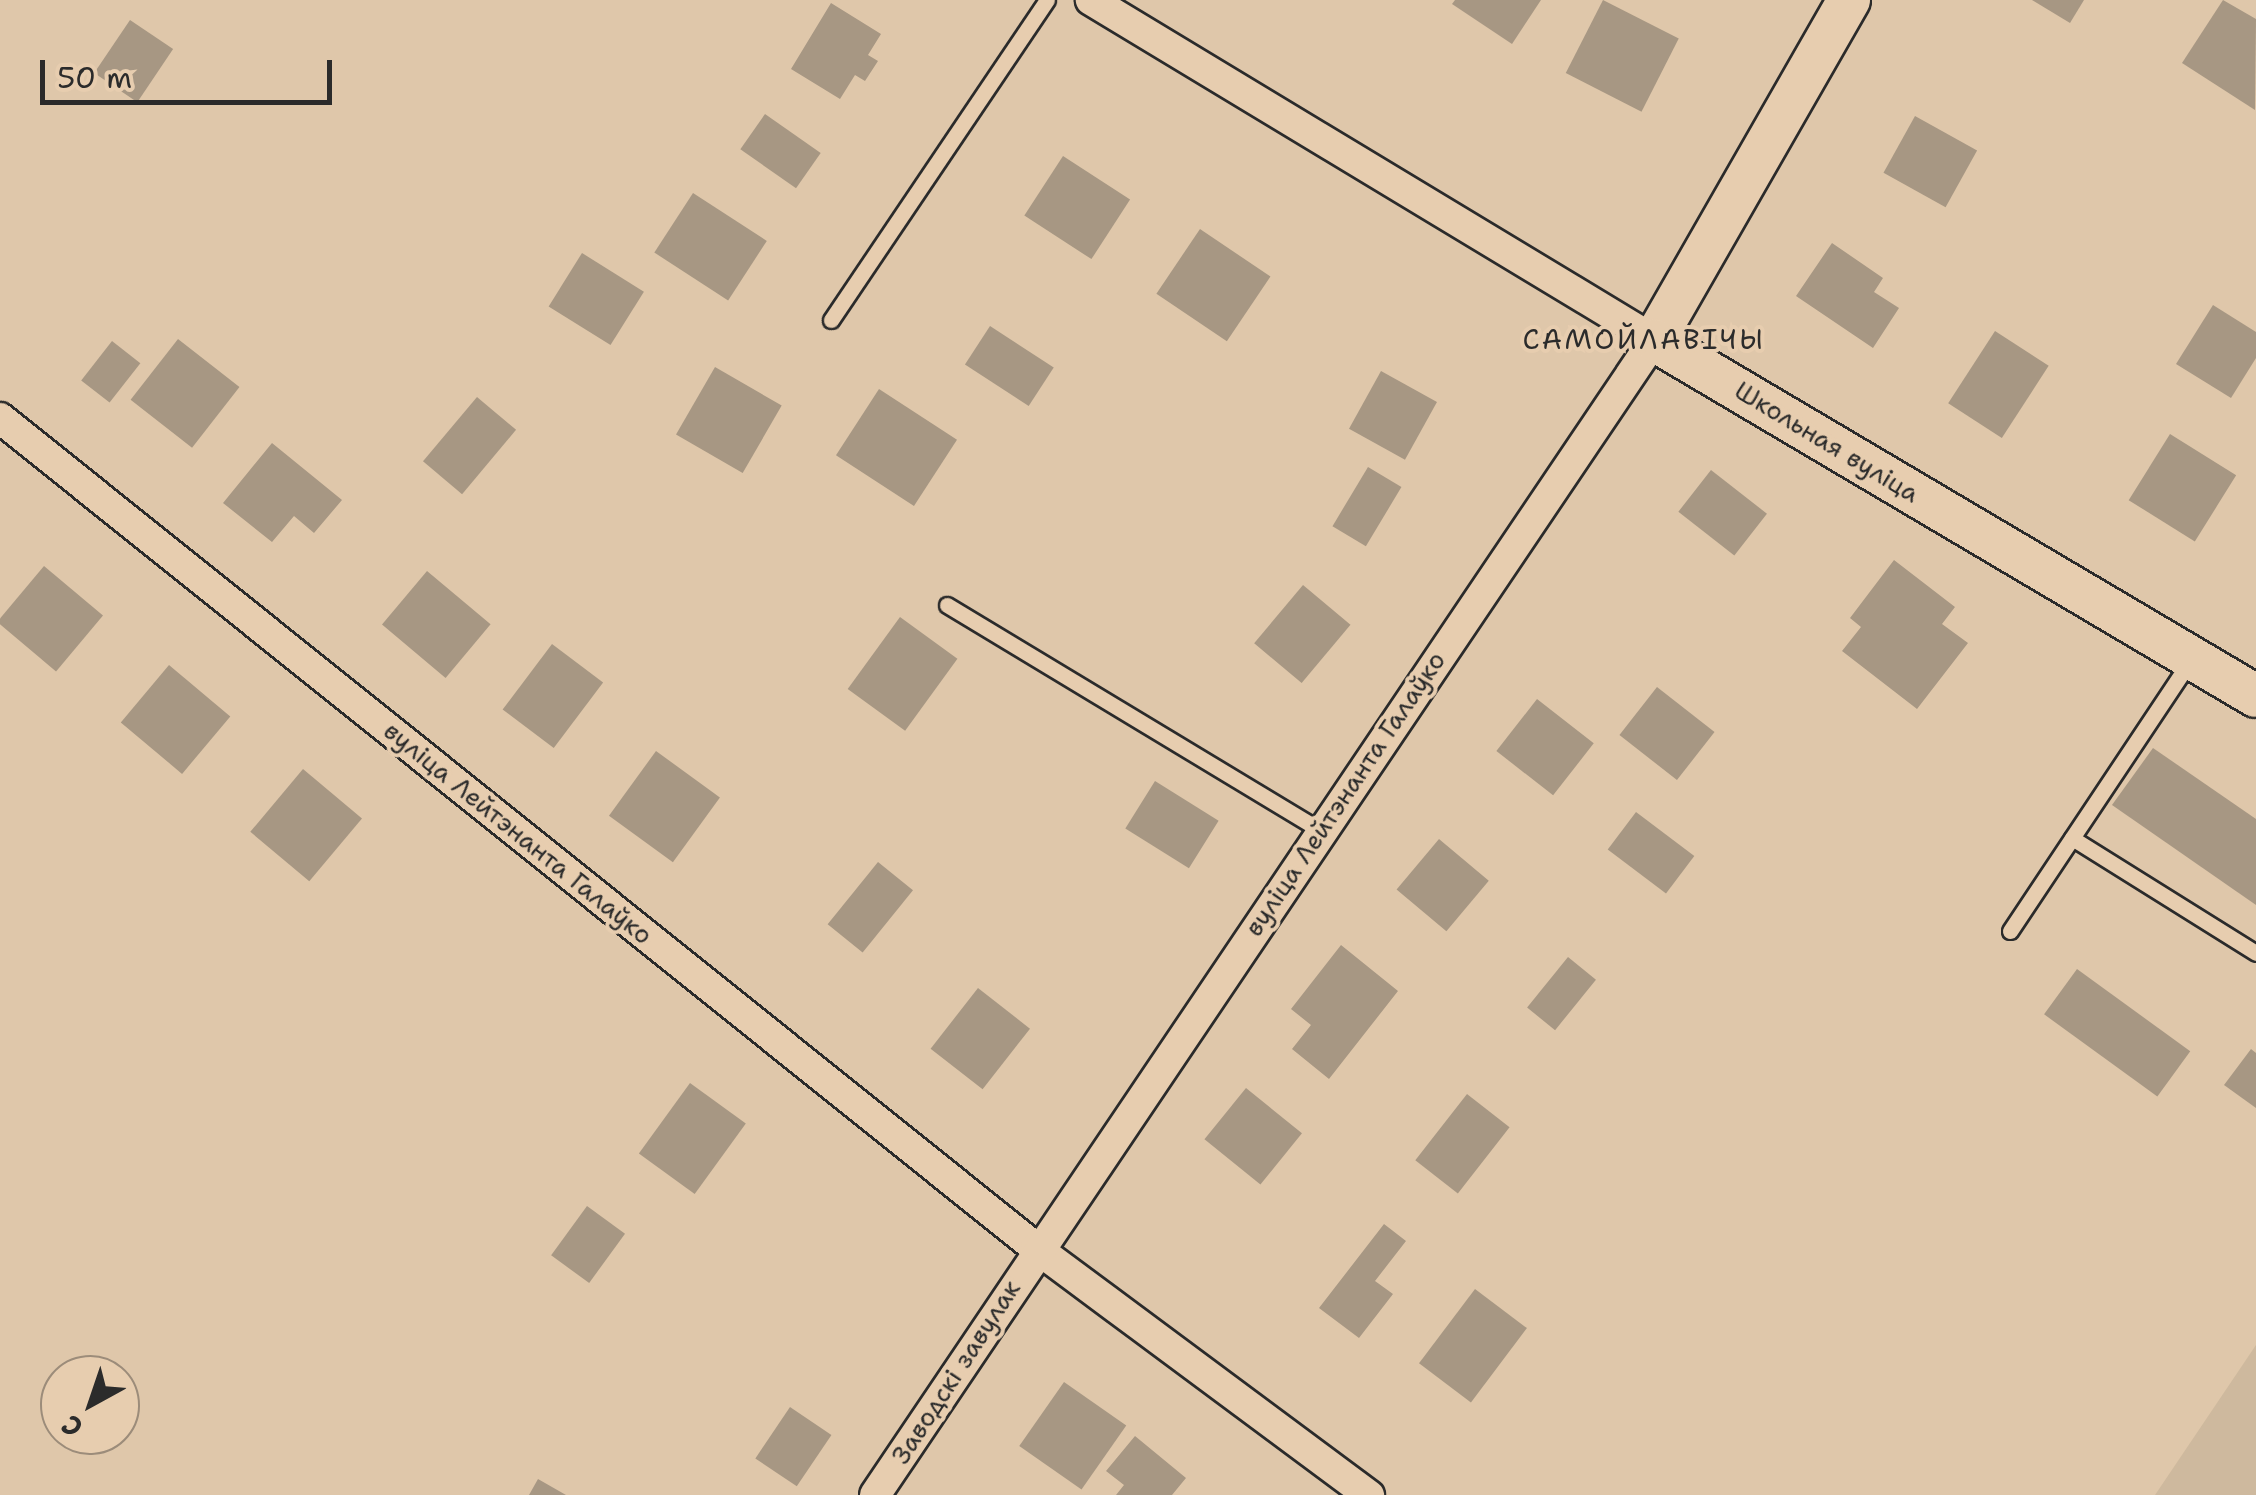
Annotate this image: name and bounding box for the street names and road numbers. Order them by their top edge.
street label: Школьная вуліца [1729,375,1925,509]
street label: вуліца Лейтэнанта Галаўко [1239,646,1451,942]
street label: вуліца Лейтэнанта Галаўко [378,716,658,950]
street label: Заводскі завулак [885,1275,1027,1469]

